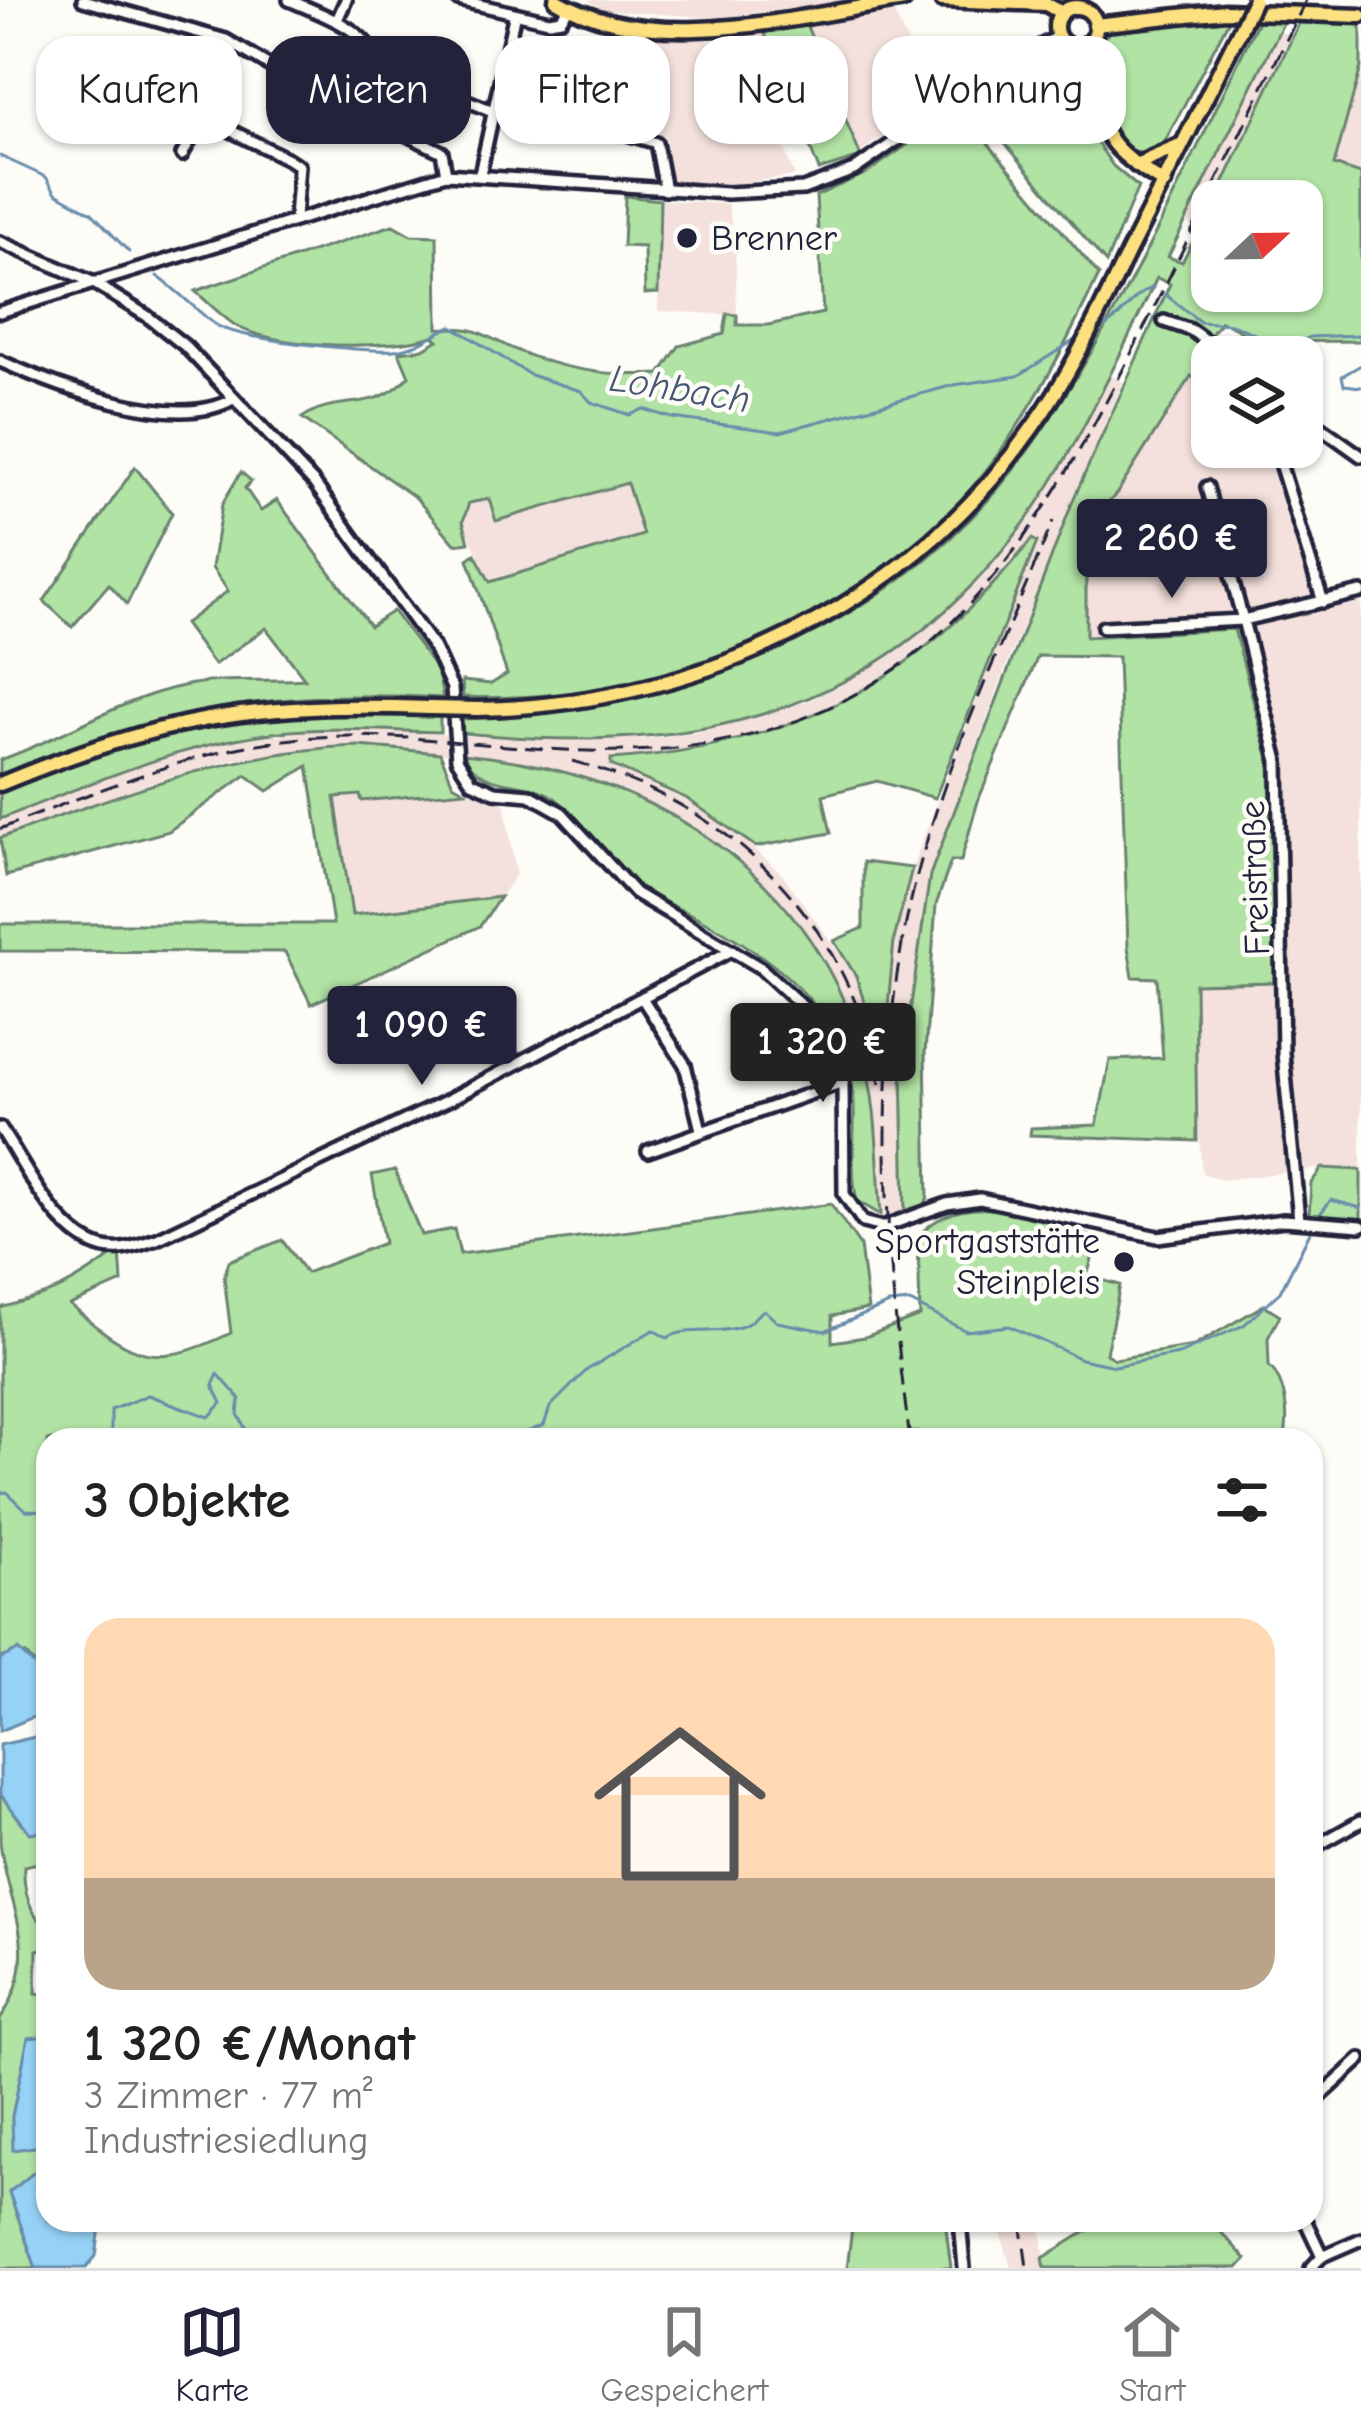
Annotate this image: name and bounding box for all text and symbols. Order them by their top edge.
chip: Kaufen [36,36,242,144]
chip: Mieten [266,36,471,144]
chip: Filter [495,36,670,144]
chip: Neu [694,36,848,144]
chip: Wohnung [872,36,1126,144]
north arrow [1191,180,1323,312]
map controls [1191,180,1323,468]
place label: Brenner [711,218,838,259]
marker: Brenner [674,225,700,251]
button: layers [1191,336,1323,468]
water label: Lohbach [607,356,753,422]
pin: 2 260 € [1061,499,1283,601]
text: 2 260 € [1104,515,1240,560]
street label: Freistraße [1232,800,1278,956]
pin: 1 090 € [311,986,533,1088]
text: 1 090 € [355,1002,489,1047]
pin: 1 320 € [712,1003,934,1105]
text: 1 320 € [758,1019,888,1064]
place label: Sportgaststätte Steinpleis [875,1221,1100,1303]
marker: Sportgaststätte Steinpleis [1111,1249,1137,1275]
icon: filters [1209,1467,1275,1533]
text: 3 Objekte [84,1471,290,1530]
icon: home [572,1696,788,1912]
text: 1 320 €/Monat [84,2014,415,2073]
text: 3 Zimmer · 77 m² [84,2073,373,2118]
text: Industriesiedlung [84,2118,369,2163]
tab: Karte [176,2299,249,2409]
tab: Gespeichert [600,2299,768,2409]
tab: Start [1119,2299,1186,2409]

